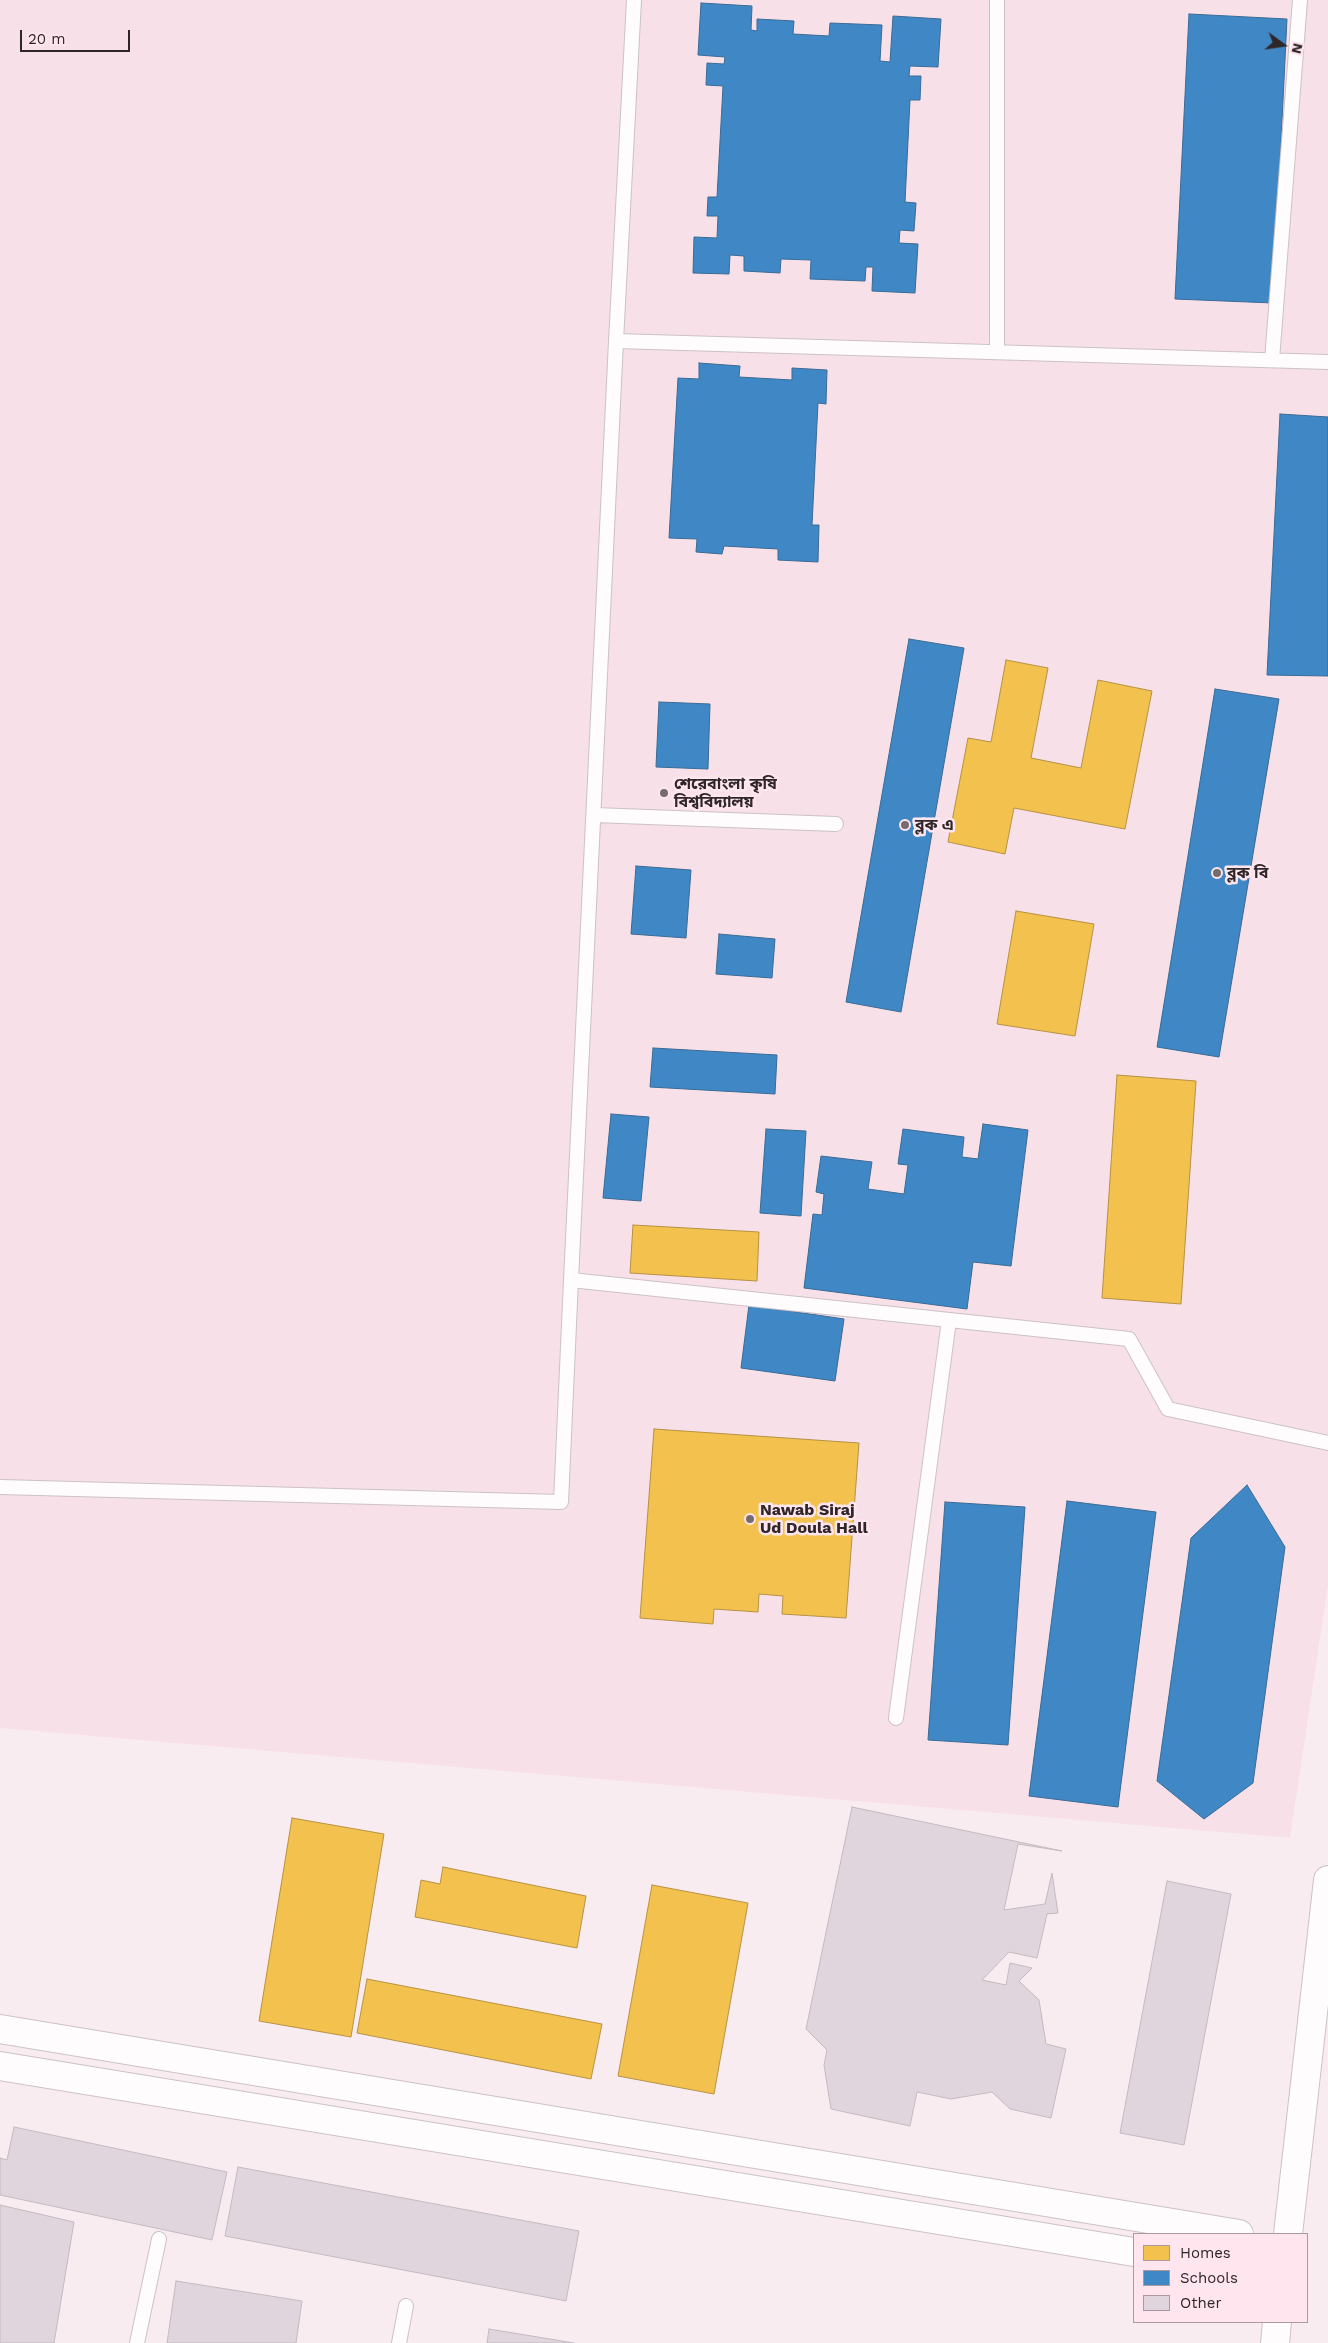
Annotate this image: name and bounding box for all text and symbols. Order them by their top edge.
scale bar [22,20,132,52]
north arrow [1258,20,1308,70]
text: 20 m [28,30,66,48]
text: N [1289,42,1307,56]
place label: শেরেবাংলা কৃষি বিশ্ববিদ্যালয় [674,774,777,812]
marker: শেরেবাংলা কৃষি বিশ্ববিদ্যালয় [658,787,670,799]
place label: ব্লক এ [915,815,954,835]
marker: ব্লক এ [899,819,911,831]
place label: ব্লক বি [1227,863,1268,883]
marker: ব্লক বি [1211,867,1223,879]
place label: Nawab Siraj Ud Doula Hall [760,1500,868,1538]
marker: Nawab Siraj Ud Doula Hall [744,1513,756,1525]
legend [1133,2233,1308,2323]
text: Homes [1180,2244,1231,2262]
text: Schools [1180,2269,1238,2287]
text: Other [1180,2294,1222,2312]

